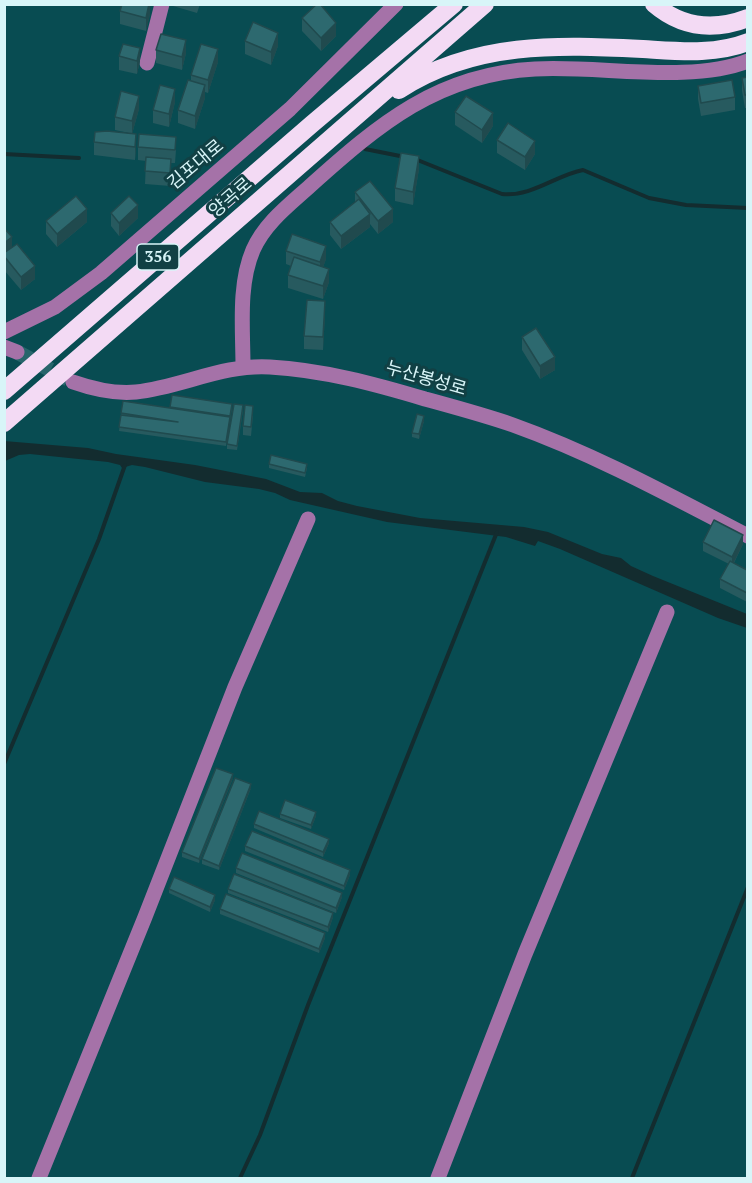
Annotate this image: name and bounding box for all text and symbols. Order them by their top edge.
street label: 김포대로 [164,135,228,195]
street label: 양곡로 [205,174,257,222]
road number: 356 [137,244,179,270]
street label: 누산봉성로 [383,357,469,401]

